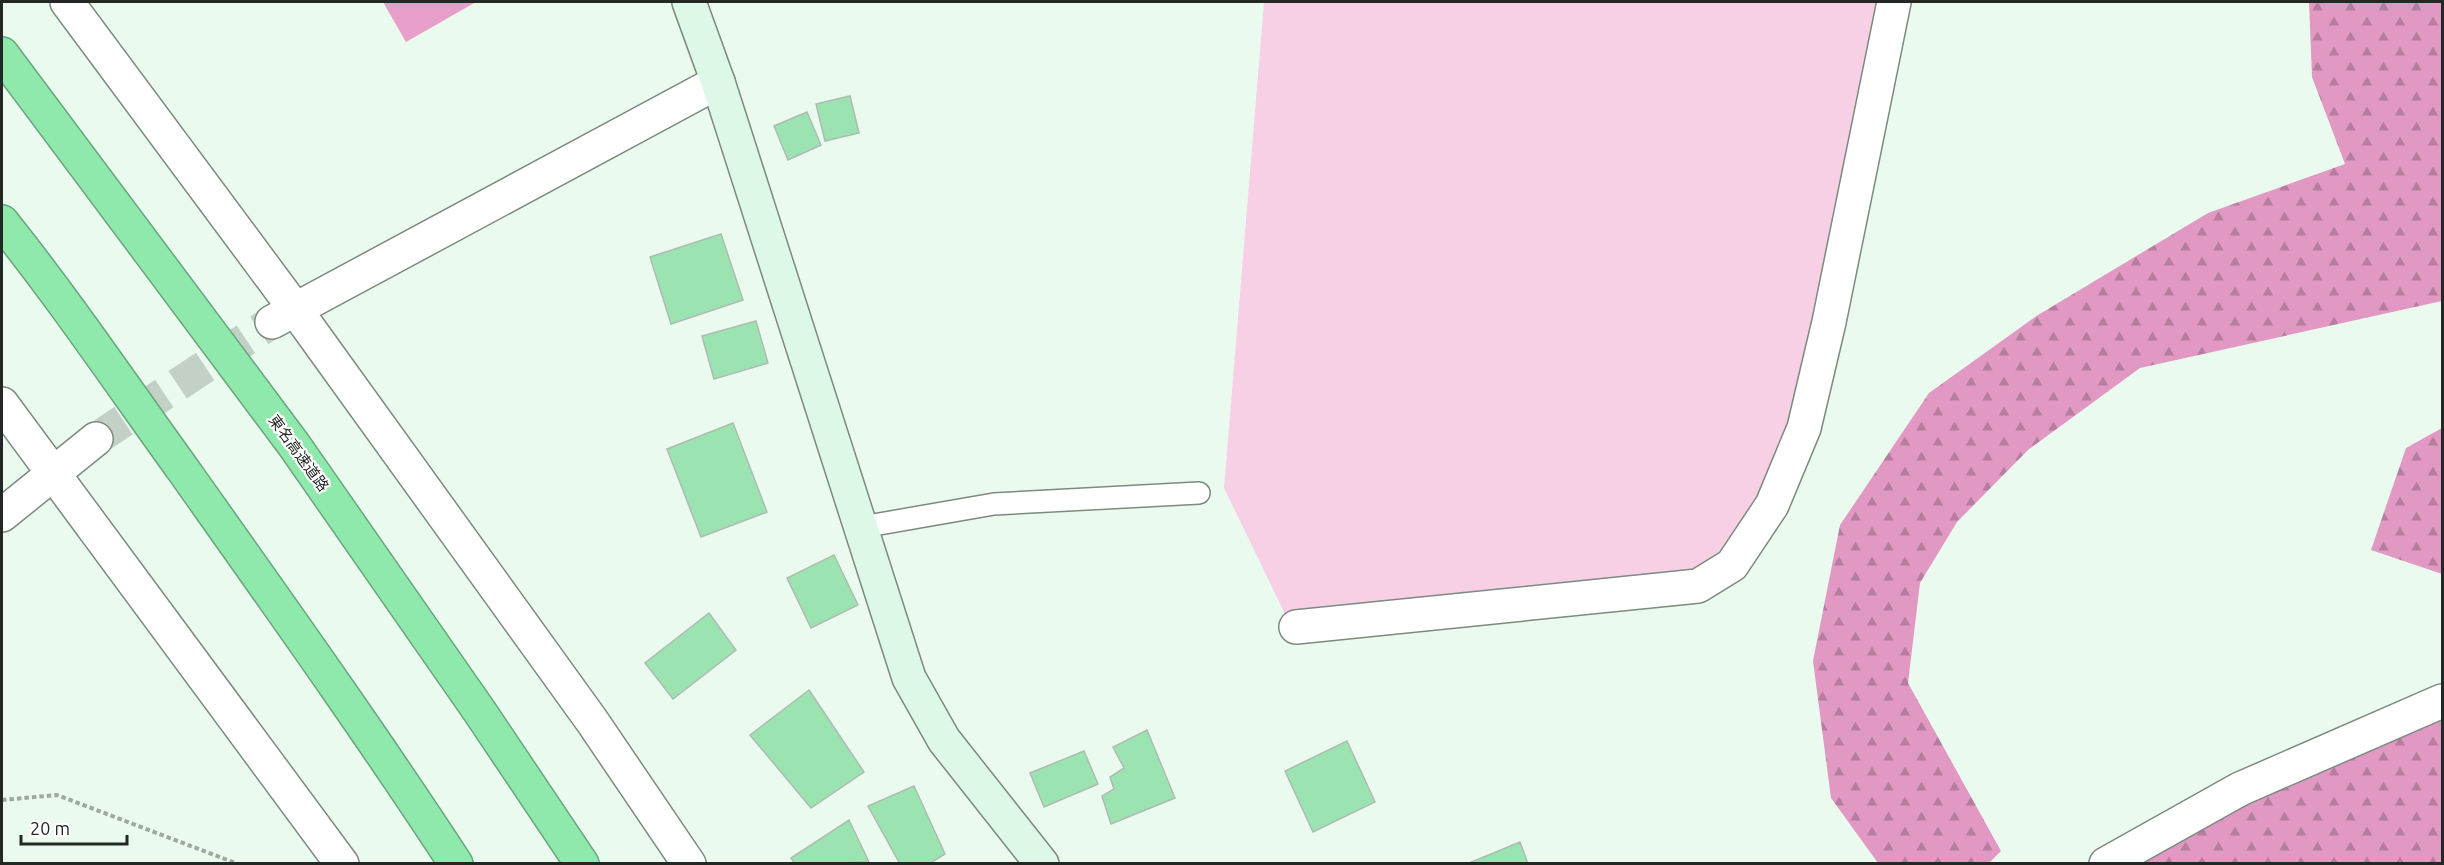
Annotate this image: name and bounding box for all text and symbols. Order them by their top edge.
street label: 東名高速道路 [266,412,332,494]
scale bar [21,808,128,846]
text: 20 m [30,818,70,838]

